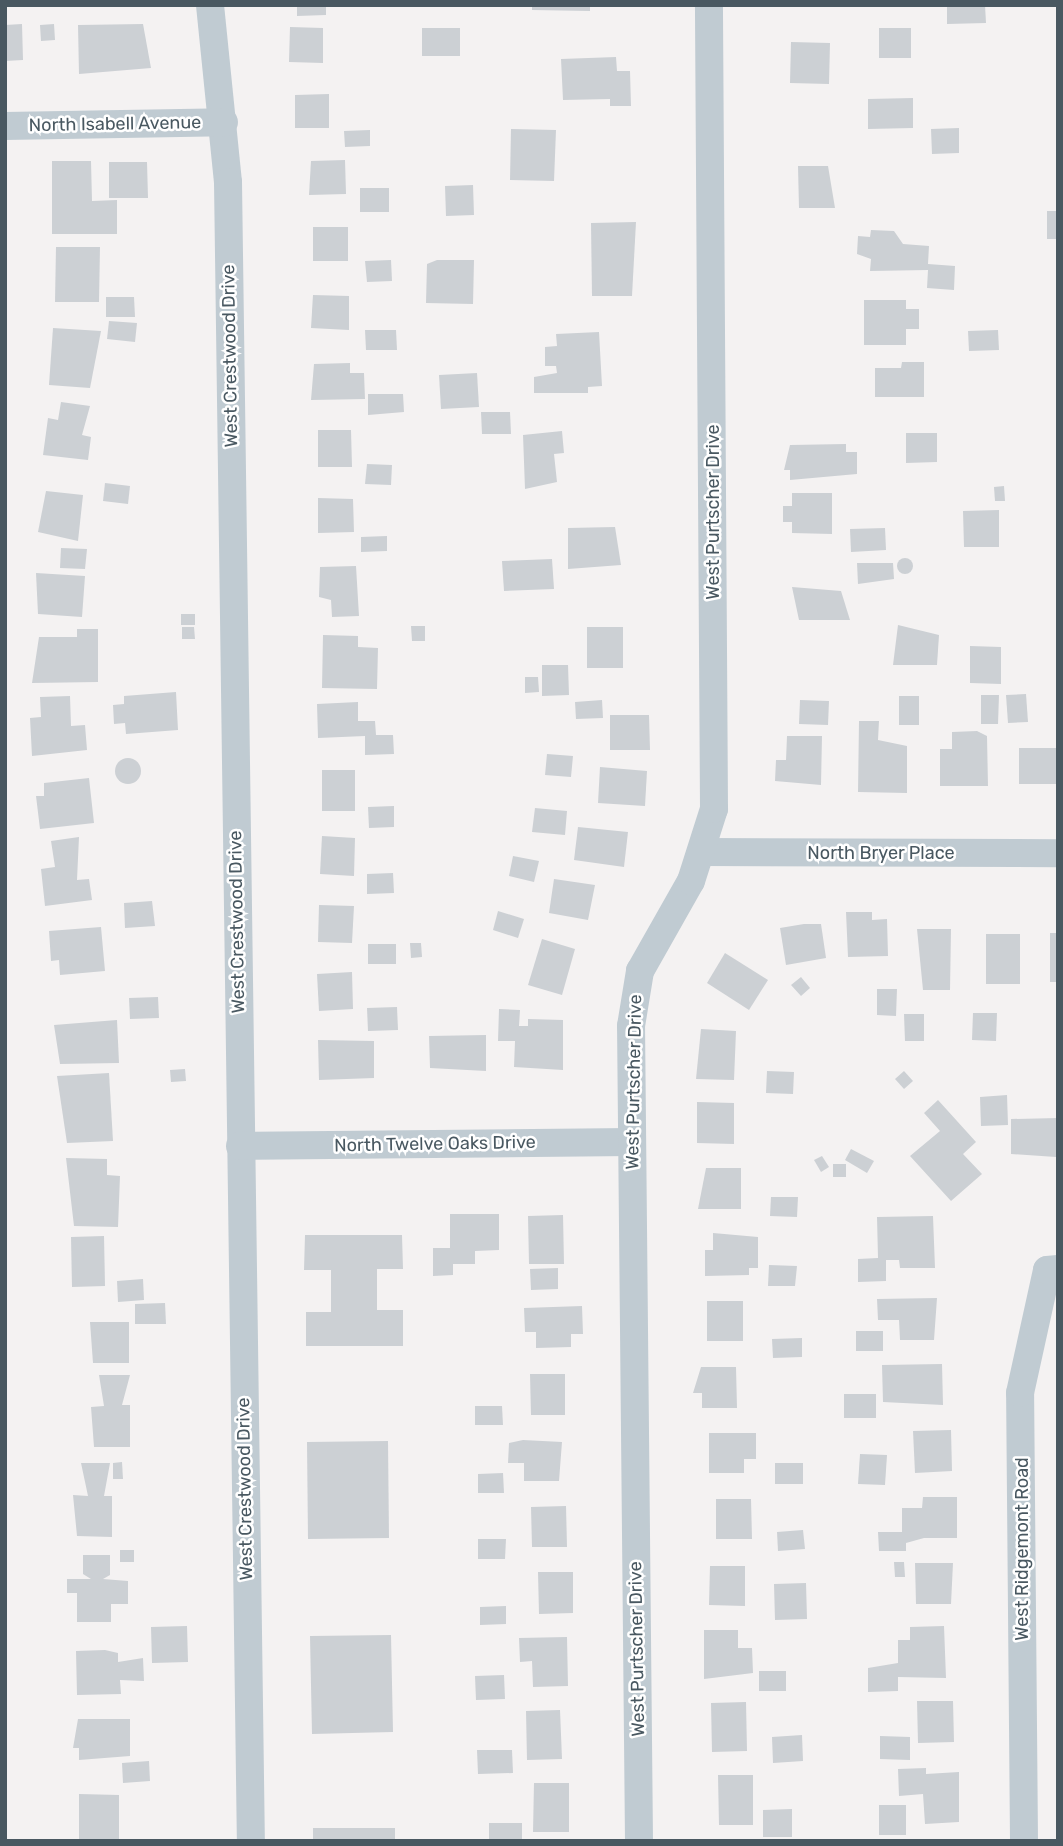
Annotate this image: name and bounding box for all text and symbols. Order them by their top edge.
street label: North Isabell Avenue [28,112,202,136]
street label: West Crestwood Drive [218,264,242,448]
street label: West Purtscher Drive [702,424,724,600]
street label: West Crestwood Drive [225,830,249,1014]
street label: North Bryer Place [807,842,955,864]
street label: West Purtscher Drive [622,994,646,1170]
street label: North Twelve Oaks Drive [334,1131,536,1157]
street label: West Crestwood Drive [233,1397,257,1581]
street label: West Ridgemont Road [1011,1457,1033,1641]
street label: West Purtscher Drive [625,1561,649,1737]

